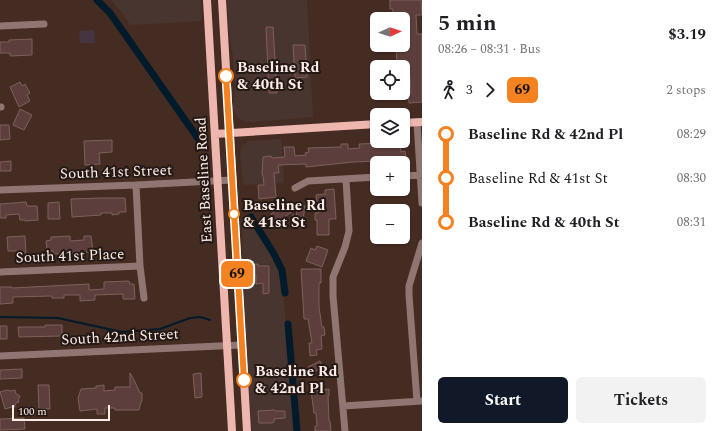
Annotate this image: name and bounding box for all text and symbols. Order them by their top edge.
text: 5 min [438,7,497,40]
north arrow [370,12,410,52]
map controls [370,12,410,244]
text: $3.19 [668,23,706,46]
text: 08:26 – 08:31 · Bus [438,39,541,59]
place label: Baseline Rd & 40th St [237,56,320,96]
button: locate [370,60,410,100]
marker: Baseline Rd & 40th St [218,68,234,84]
icon: walk [438,79,460,101]
icon: forward [479,79,501,101]
text: 69 [515,79,530,100]
text: 3 [466,80,473,100]
text: 2 stops [666,80,706,100]
button: layers [370,108,410,148]
street label: East Baseline Road [189,116,219,244]
text: Baseline Rd & 42nd Pl [468,123,623,146]
text: 08:29 [677,124,706,144]
button: + [370,156,410,196]
street label: South 41st Street [59,159,173,185]
text: Baseline Rd & 41st St [468,167,608,190]
text: 08:30 [677,168,706,188]
place label: Baseline Rd & 41st St [243,194,326,234]
button: − [370,204,410,244]
marker: Baseline Rd & 41st St [228,208,240,220]
text: Baseline Rd & 40th St [468,211,619,234]
text: 08:31 [677,212,706,232]
street label: South 41st Place [15,243,125,269]
line badge: 69 [219,261,255,287]
text: 69 [229,263,245,284]
street label: South 42nd Street [61,322,179,352]
place label: Baseline Rd & 42nd Pl [255,360,338,400]
marker: Baseline Rd & 42nd Pl [236,372,252,388]
button: Start [438,377,568,423]
button: Tickets [576,377,706,423]
scale bar [12,403,110,422]
text: 100 m [18,403,47,420]

